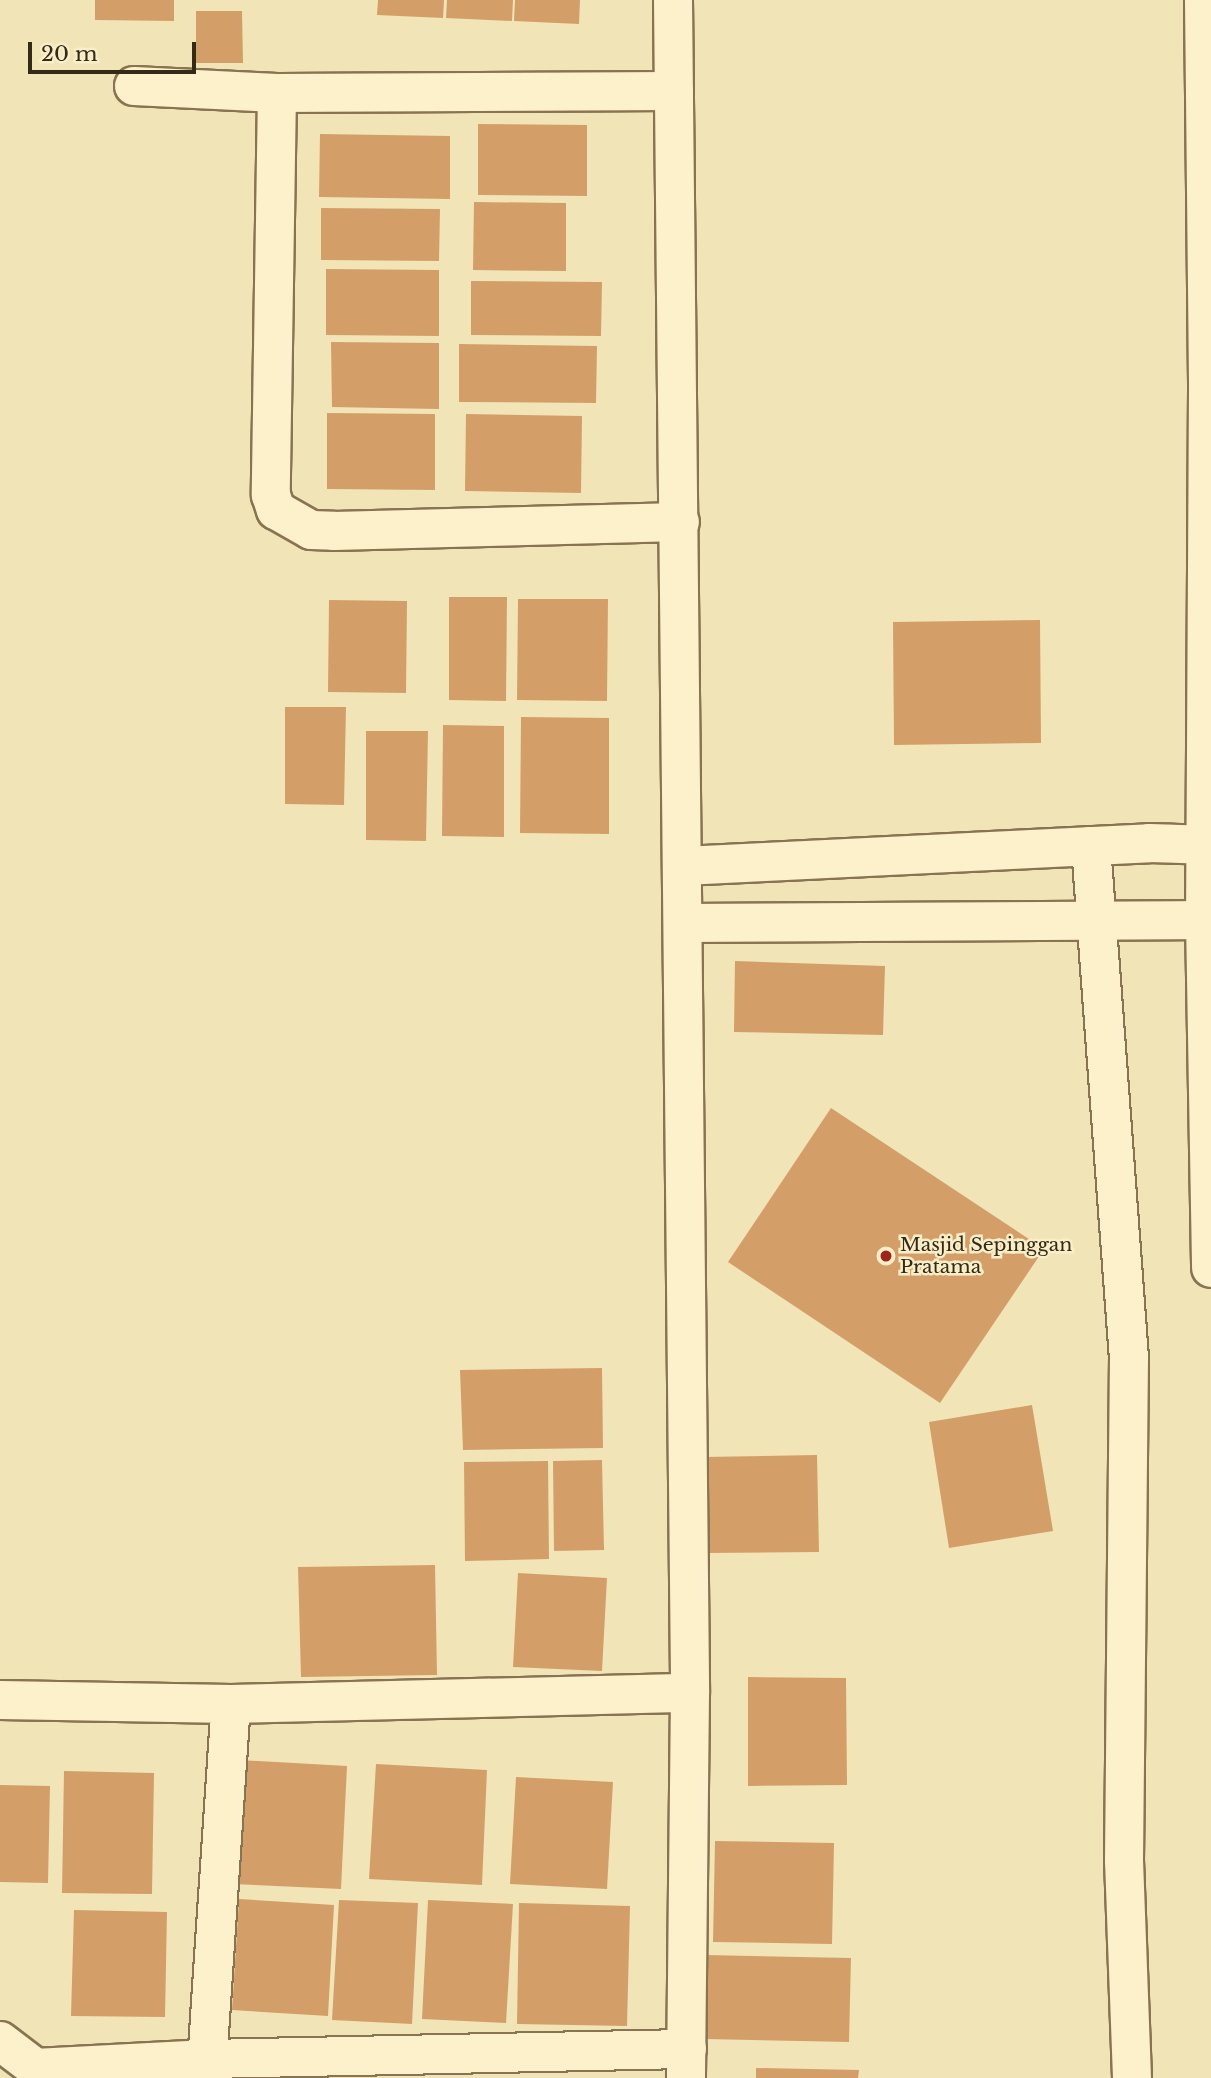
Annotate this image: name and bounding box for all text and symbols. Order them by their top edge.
scale bar [32,28,200,72]
text: 20 m [41,41,98,67]
place label: Masjid Sepinggan Pratama [900,1234,1072,1278]
marker: Masjid Sepinggan Pratama [878,1248,894,1264]

